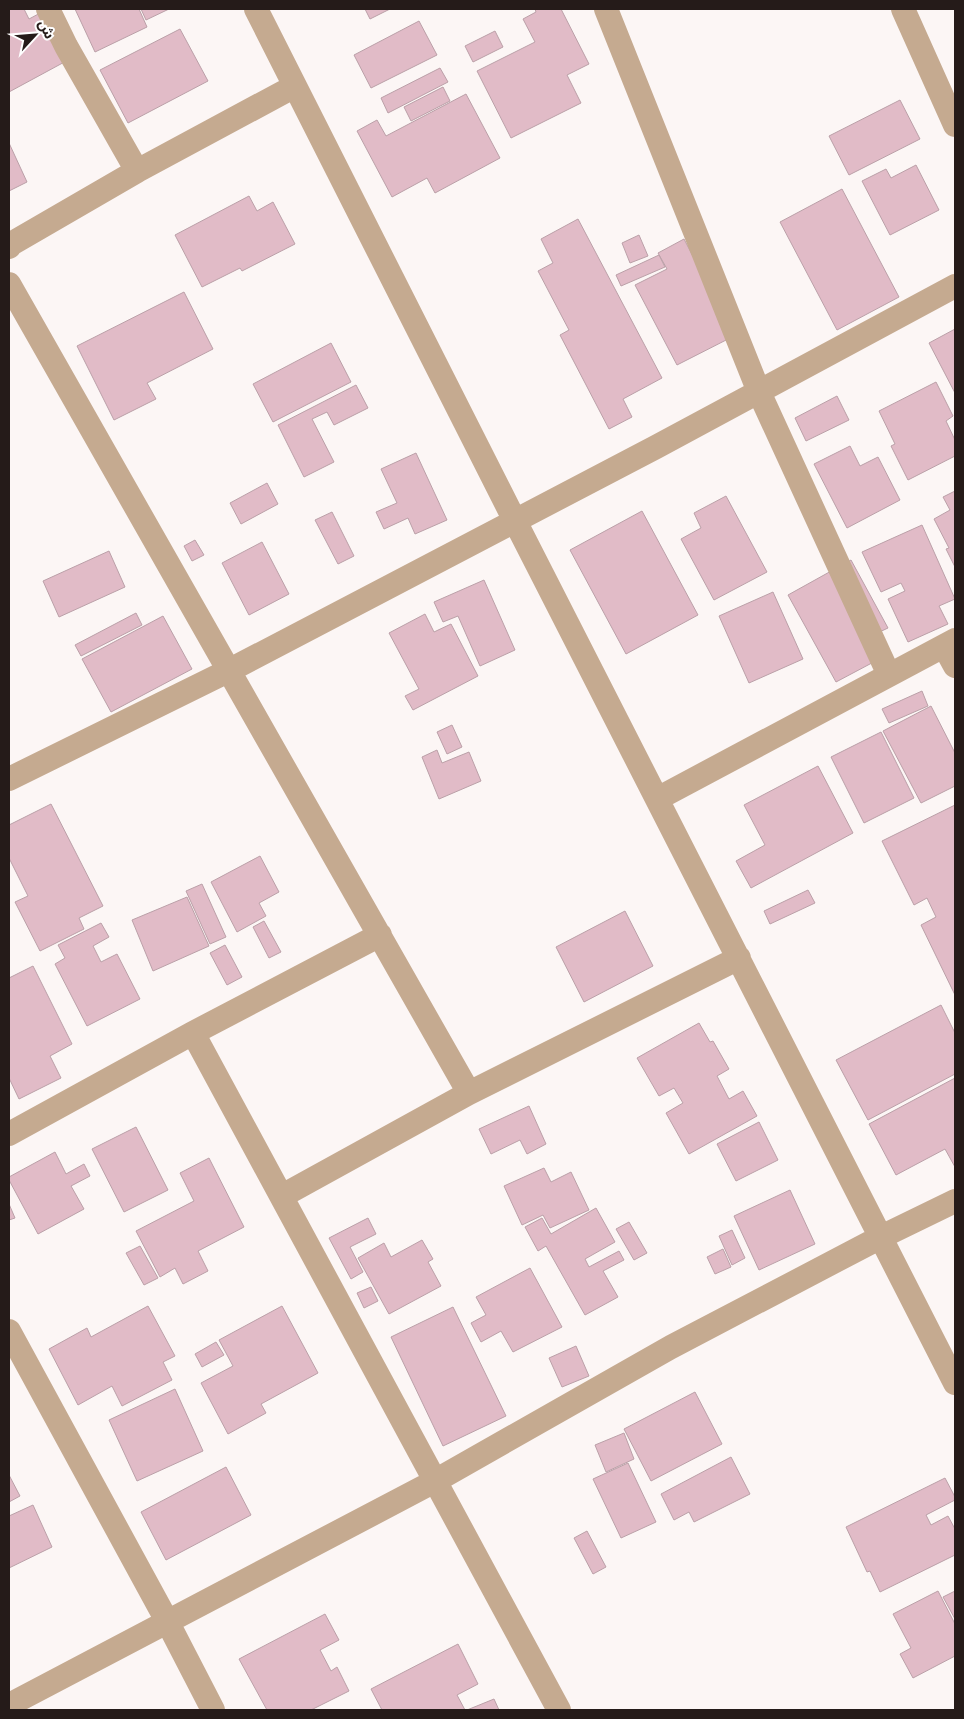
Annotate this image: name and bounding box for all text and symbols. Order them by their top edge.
north arrow [10,10,60,60]
text: ش [35,18,56,41]

